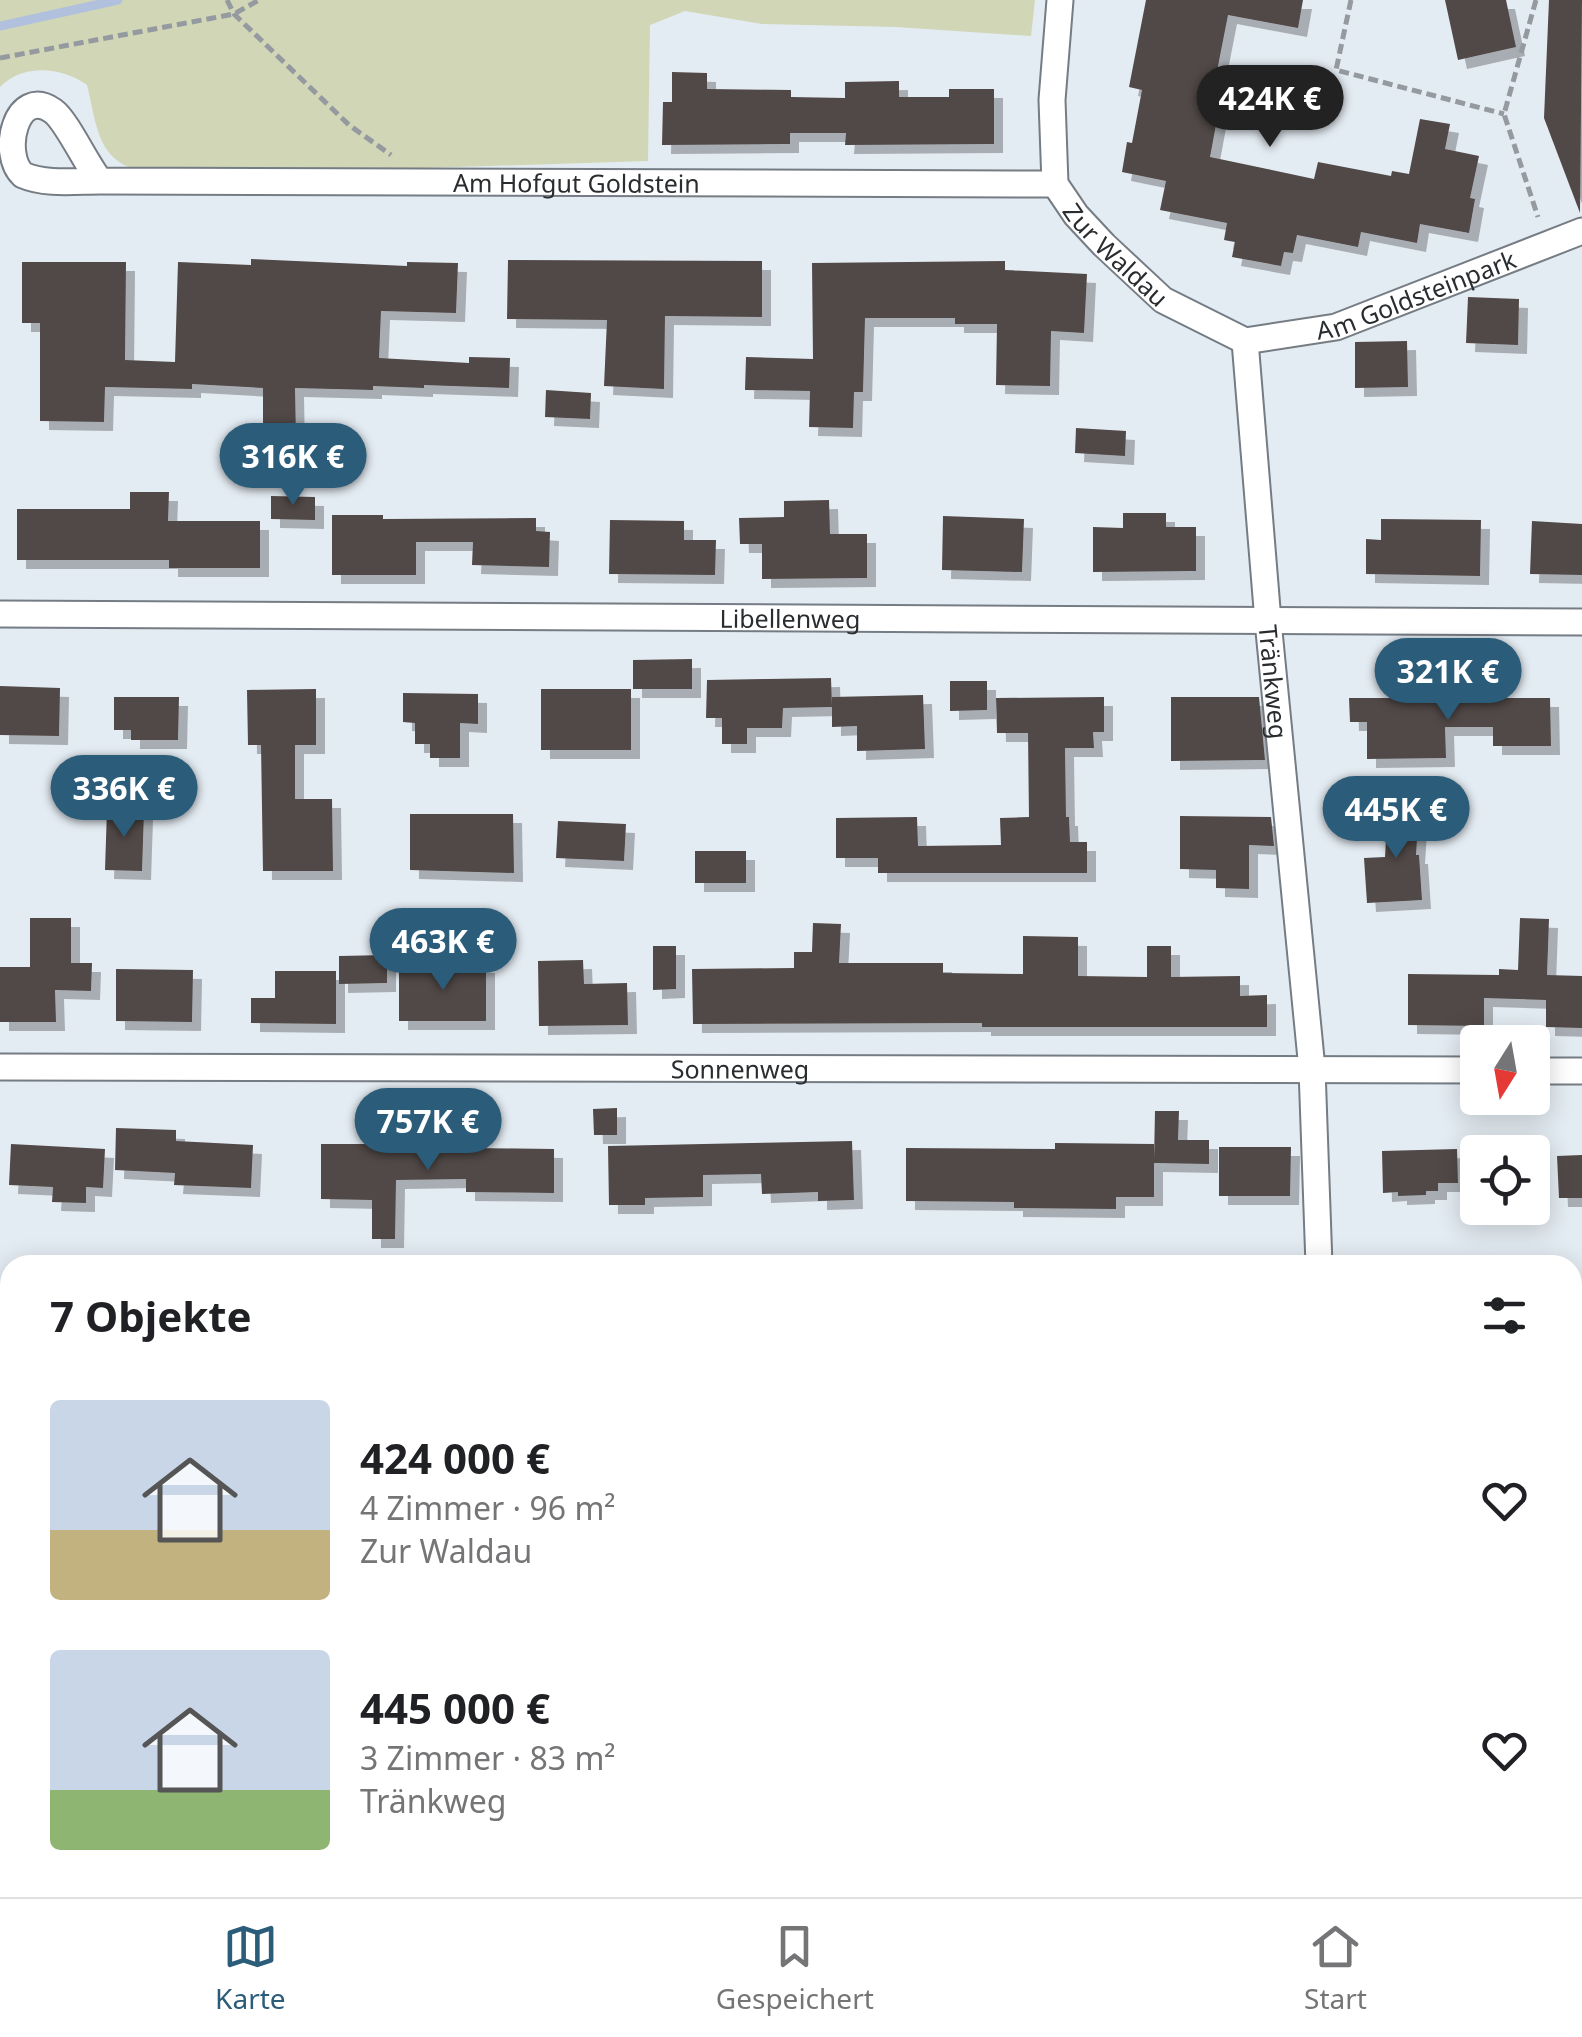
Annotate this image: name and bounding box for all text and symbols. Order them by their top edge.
pin: 424K € [1189,65,1351,150]
text: 424K € [1219,76,1321,119]
street label: Am Hofgut Goldstein [453,165,700,200]
street label: Zur Waldau [1056,196,1176,314]
street label: Am Goldsteinpark [1314,241,1521,347]
pin: 316K € [212,423,374,508]
text: 316K € [242,434,344,477]
street label: Libellenweg [720,601,860,635]
street label: Tränkweg [1251,623,1296,740]
pin: 321K € [1367,638,1529,723]
text: 321K € [1397,649,1499,692]
pin: 336K € [43,755,205,840]
text: 336K € [73,766,175,809]
pin: 445K € [1315,776,1477,861]
text: 445K € [1345,787,1447,830]
pin: 463K € [362,908,524,993]
text: 463K € [392,919,494,962]
north arrow [1460,1025,1550,1115]
map controls [1460,1025,1550,1225]
street label: Sonnenweg [671,1051,809,1086]
pin: 757K € [347,1088,509,1173]
text: 757K € [377,1099,479,1142]
button: locate [1460,1135,1550,1225]
text: 7 Objekte [50,1287,252,1344]
icon: filters [1477,1288,1532,1343]
text: 424 000 € [360,1429,550,1486]
icon: home [130,1440,250,1560]
icon: heart [1477,1473,1532,1528]
text: 4 Zimmer · 96 m² [360,1486,616,1529]
text: Zur Waldau [360,1529,532,1572]
text: 445 000 € [360,1679,550,1736]
icon: home [130,1690,250,1810]
icon: heart [1477,1723,1532,1778]
text: 3 Zimmer · 83 m² [360,1736,616,1779]
text: Tränkweg [360,1779,506,1822]
tab: Karte [215,1919,286,2017]
tab: Gespeichert [716,1919,874,2017]
tab: Start [1304,1919,1367,2017]

